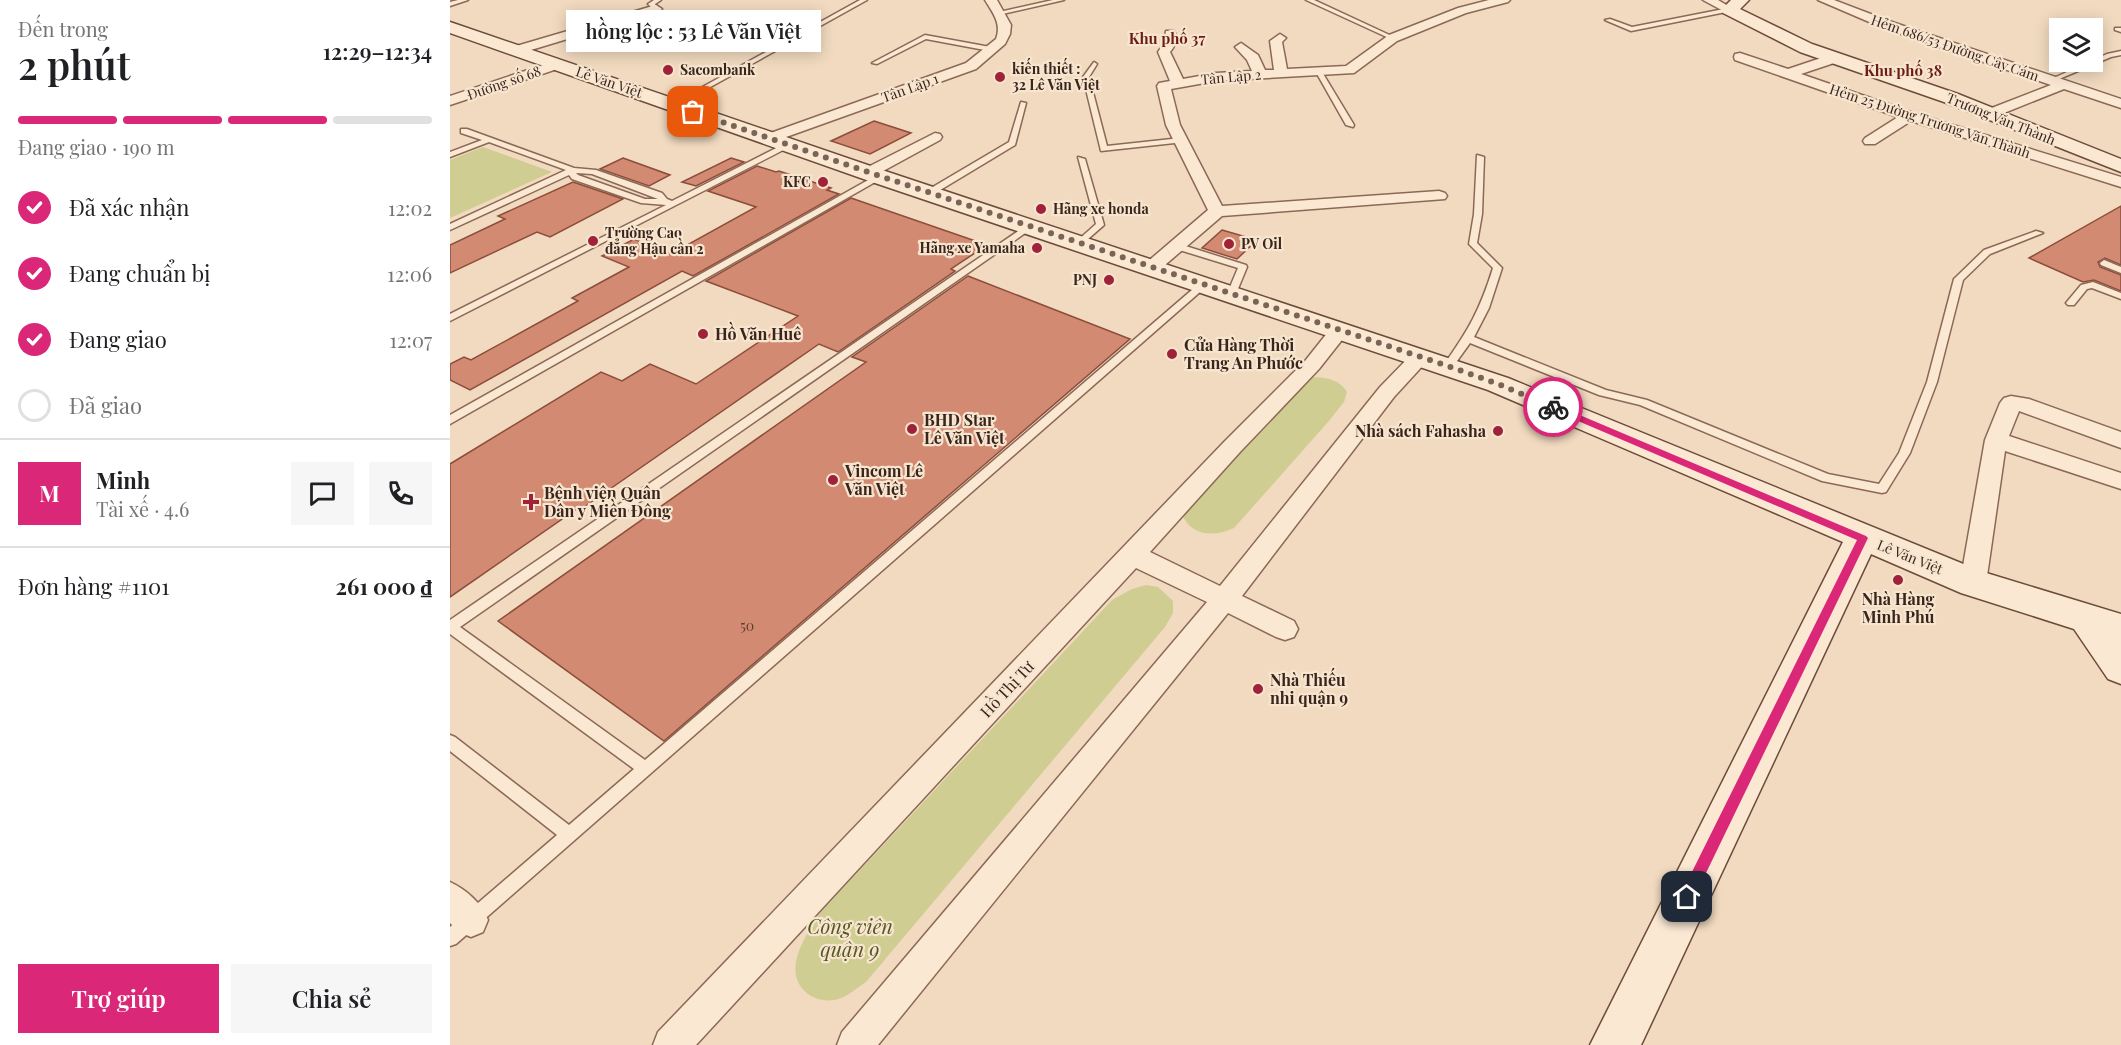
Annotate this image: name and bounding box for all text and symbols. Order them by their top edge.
callout: hồng lộc : 53 Lê Văn Việt [566,10,820,52]
street label: Hẻm 686/53 Đường Cây Cám [1869,10,2042,85]
text: Đến trong [18,15,108,42]
text: hồng lộc : 53 Lê Văn Việt [586,17,801,44]
map controls [2049,18,2103,72]
button: layers [2049,18,2103,72]
district label: Khu phố 37 [1129,27,1205,48]
text: 12:29–12:34 [323,36,432,66]
text: 2 phút [18,38,131,90]
place label: kiến thiết : 32 Lê Văn Việt [1012,57,1100,94]
street label: Đường số 68 [464,59,543,104]
district label: Khu phố 38 [1864,59,1942,80]
place label: Sacombank [680,60,756,79]
street label: Lê Văn Việt [573,61,646,102]
marker: Sacombank [661,63,675,77]
street label: Tân Lập 2 [1200,64,1262,89]
street label: Tân Lập 1 [879,68,941,107]
marker: kiến thiết : 32 Lê Văn Việt [993,70,1007,84]
street label: Hẻm 25 Đường Trương Văn Thành [1827,79,2034,162]
pin [667,86,718,137]
street label: Trương Văn Thành [1944,88,2059,149]
icon: bag [676,95,709,128]
text: Đang giao · 190 m [18,133,175,160]
place label: KFC [783,172,811,191]
marker: KFC [816,175,830,189]
icon: check [18,191,51,224]
text: Đã xác nhận [69,192,189,222]
text: 12:02 [388,194,432,221]
place label: Hãng xe honda [1053,199,1149,218]
marker: Hãng xe honda [1034,202,1048,216]
place label: Trường Cao đẳng Hậu cần 2 [605,223,704,258]
marker: Trường Cao đẳng Hậu cần 2 [586,234,600,248]
place label: PV Oil [1241,234,1283,253]
marker: PV Oil [1222,237,1236,251]
place label: Hãng xe Yamaha [920,238,1026,257]
marker: Hãng xe Yamaha [1030,241,1044,255]
icon: check [18,257,51,290]
text: Đang chuẩn bị [69,258,211,288]
text: 12:06 [387,260,432,287]
place label: PNJ [1073,270,1097,289]
marker: PNJ [1102,273,1116,287]
place label: Hồ Văn Huê [715,321,801,344]
icon: check [18,323,51,356]
text: Đang giao [69,324,167,354]
text: 12:07 [390,326,432,353]
marker: Hồ Văn Huê [696,327,710,341]
place label: Cửa Hàng Thời Trang An Phước [1184,334,1303,373]
marker: Cửa Hàng Thời Trang An Phước [1165,347,1179,361]
courier [1523,377,1583,437]
text: Đã giao [69,390,142,420]
icon: bike [1537,391,1570,424]
place label: BHD Star Lê Văn Việt [924,409,1005,448]
place label: Nhà sách Fahasha [1355,420,1487,441]
marker: BHD Star Lê Văn Việt [905,422,919,436]
marker: Nhà sách Fahasha [1491,424,1505,438]
place label: Vincom Lê Văn Việt [844,460,923,499]
button: chat [291,462,354,525]
button: phone [369,462,432,525]
text: Minh [96,465,150,495]
marker: Vincom Lê Văn Việt [826,473,840,487]
text: M [39,478,60,508]
place label: Bệnh viện Quân Dân y Miền Đông [544,482,671,521]
marker: Bệnh viện Quân Dân y Miền Đông [522,493,540,511]
text: Tài xế · 4.6 [96,495,189,522]
street label: Lê Văn Việt [1875,535,1947,579]
text: Đơn hàng #1101 [18,571,169,601]
text: 261 000 ₫ [336,571,432,601]
marker: Nhà Hàng Minh Phú [1891,573,1905,587]
place label: Nhà Hàng Minh Phú [1862,588,1935,627]
house number: 50 [740,616,754,635]
street label: Hồ Thị Tư [974,654,1039,721]
place label: Nhà Thiếu nhi quận 9 [1270,667,1348,708]
marker: Nhà Thiếu nhi quận 9 [1251,682,1265,696]
pin [1661,871,1712,922]
icon: home [1670,880,1703,913]
park label: Công viên quận 9 [807,912,893,962]
button: Trợ giúp [18,964,219,1033]
button: Chia sẻ [231,964,432,1033]

